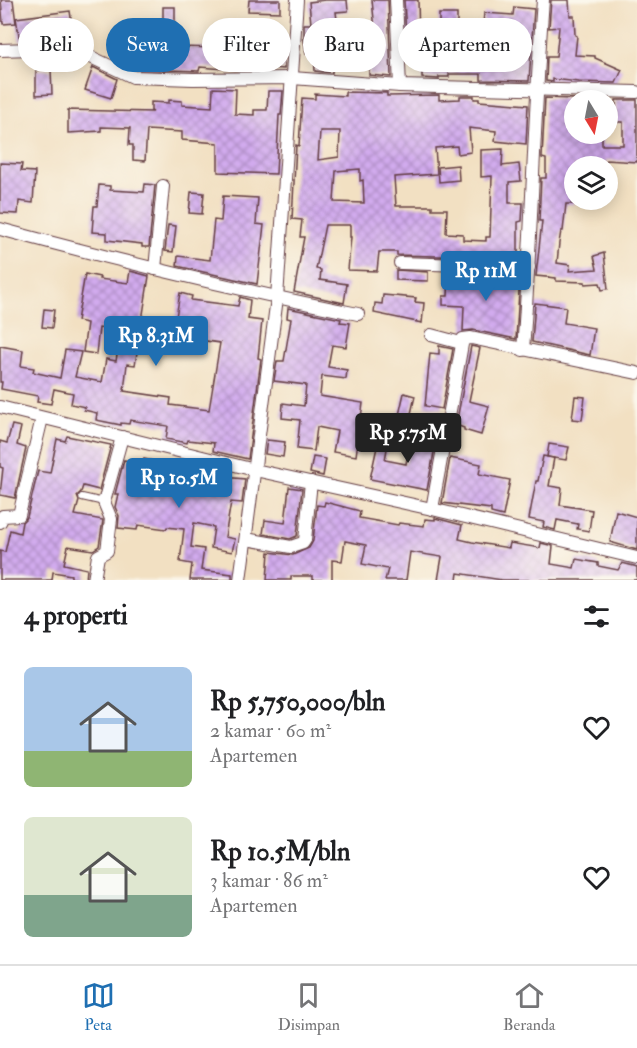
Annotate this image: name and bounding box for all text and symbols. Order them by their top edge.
chip: Beli [18,18,94,72]
chip: Sewa [106,18,190,72]
chip: Filter [202,18,291,72]
chip: Baru [303,18,386,72]
chip: Apartemen [398,18,532,72]
north arrow [564,90,618,144]
map controls [564,90,618,210]
button: layers [564,156,618,210]
pin: Rp 11M [437,251,535,302]
text: Rp 11M [455,258,517,283]
pin: Rp 8.31M [94,316,218,367]
text: Rp 8.31M [118,323,194,348]
pin: Rp 5.75M [346,413,470,464]
text: Rp 5.75M [369,420,447,445]
pin: Rp 10.5M [117,458,241,509]
text: Rp 10.5M [140,465,218,490]
text: 4 properti [24,600,128,632]
icon: filters [580,600,613,633]
text: Rp 5,750,000/bln [210,686,385,718]
icon: home [72,691,144,763]
icon: heart [580,711,613,744]
text: 2 kamar · 60 m² [210,718,331,743]
text: Apartemen [210,743,297,768]
text: Rp 10.5M/bln [210,836,350,868]
icon: home [72,841,144,913]
icon: heart [580,861,613,894]
text: 3 kamar · 86 m² [210,868,328,893]
text: Apartemen [210,893,297,918]
tab: Peta [82,979,115,1035]
tab: Disimpan [278,979,340,1035]
tab: Beranda [503,979,555,1035]

